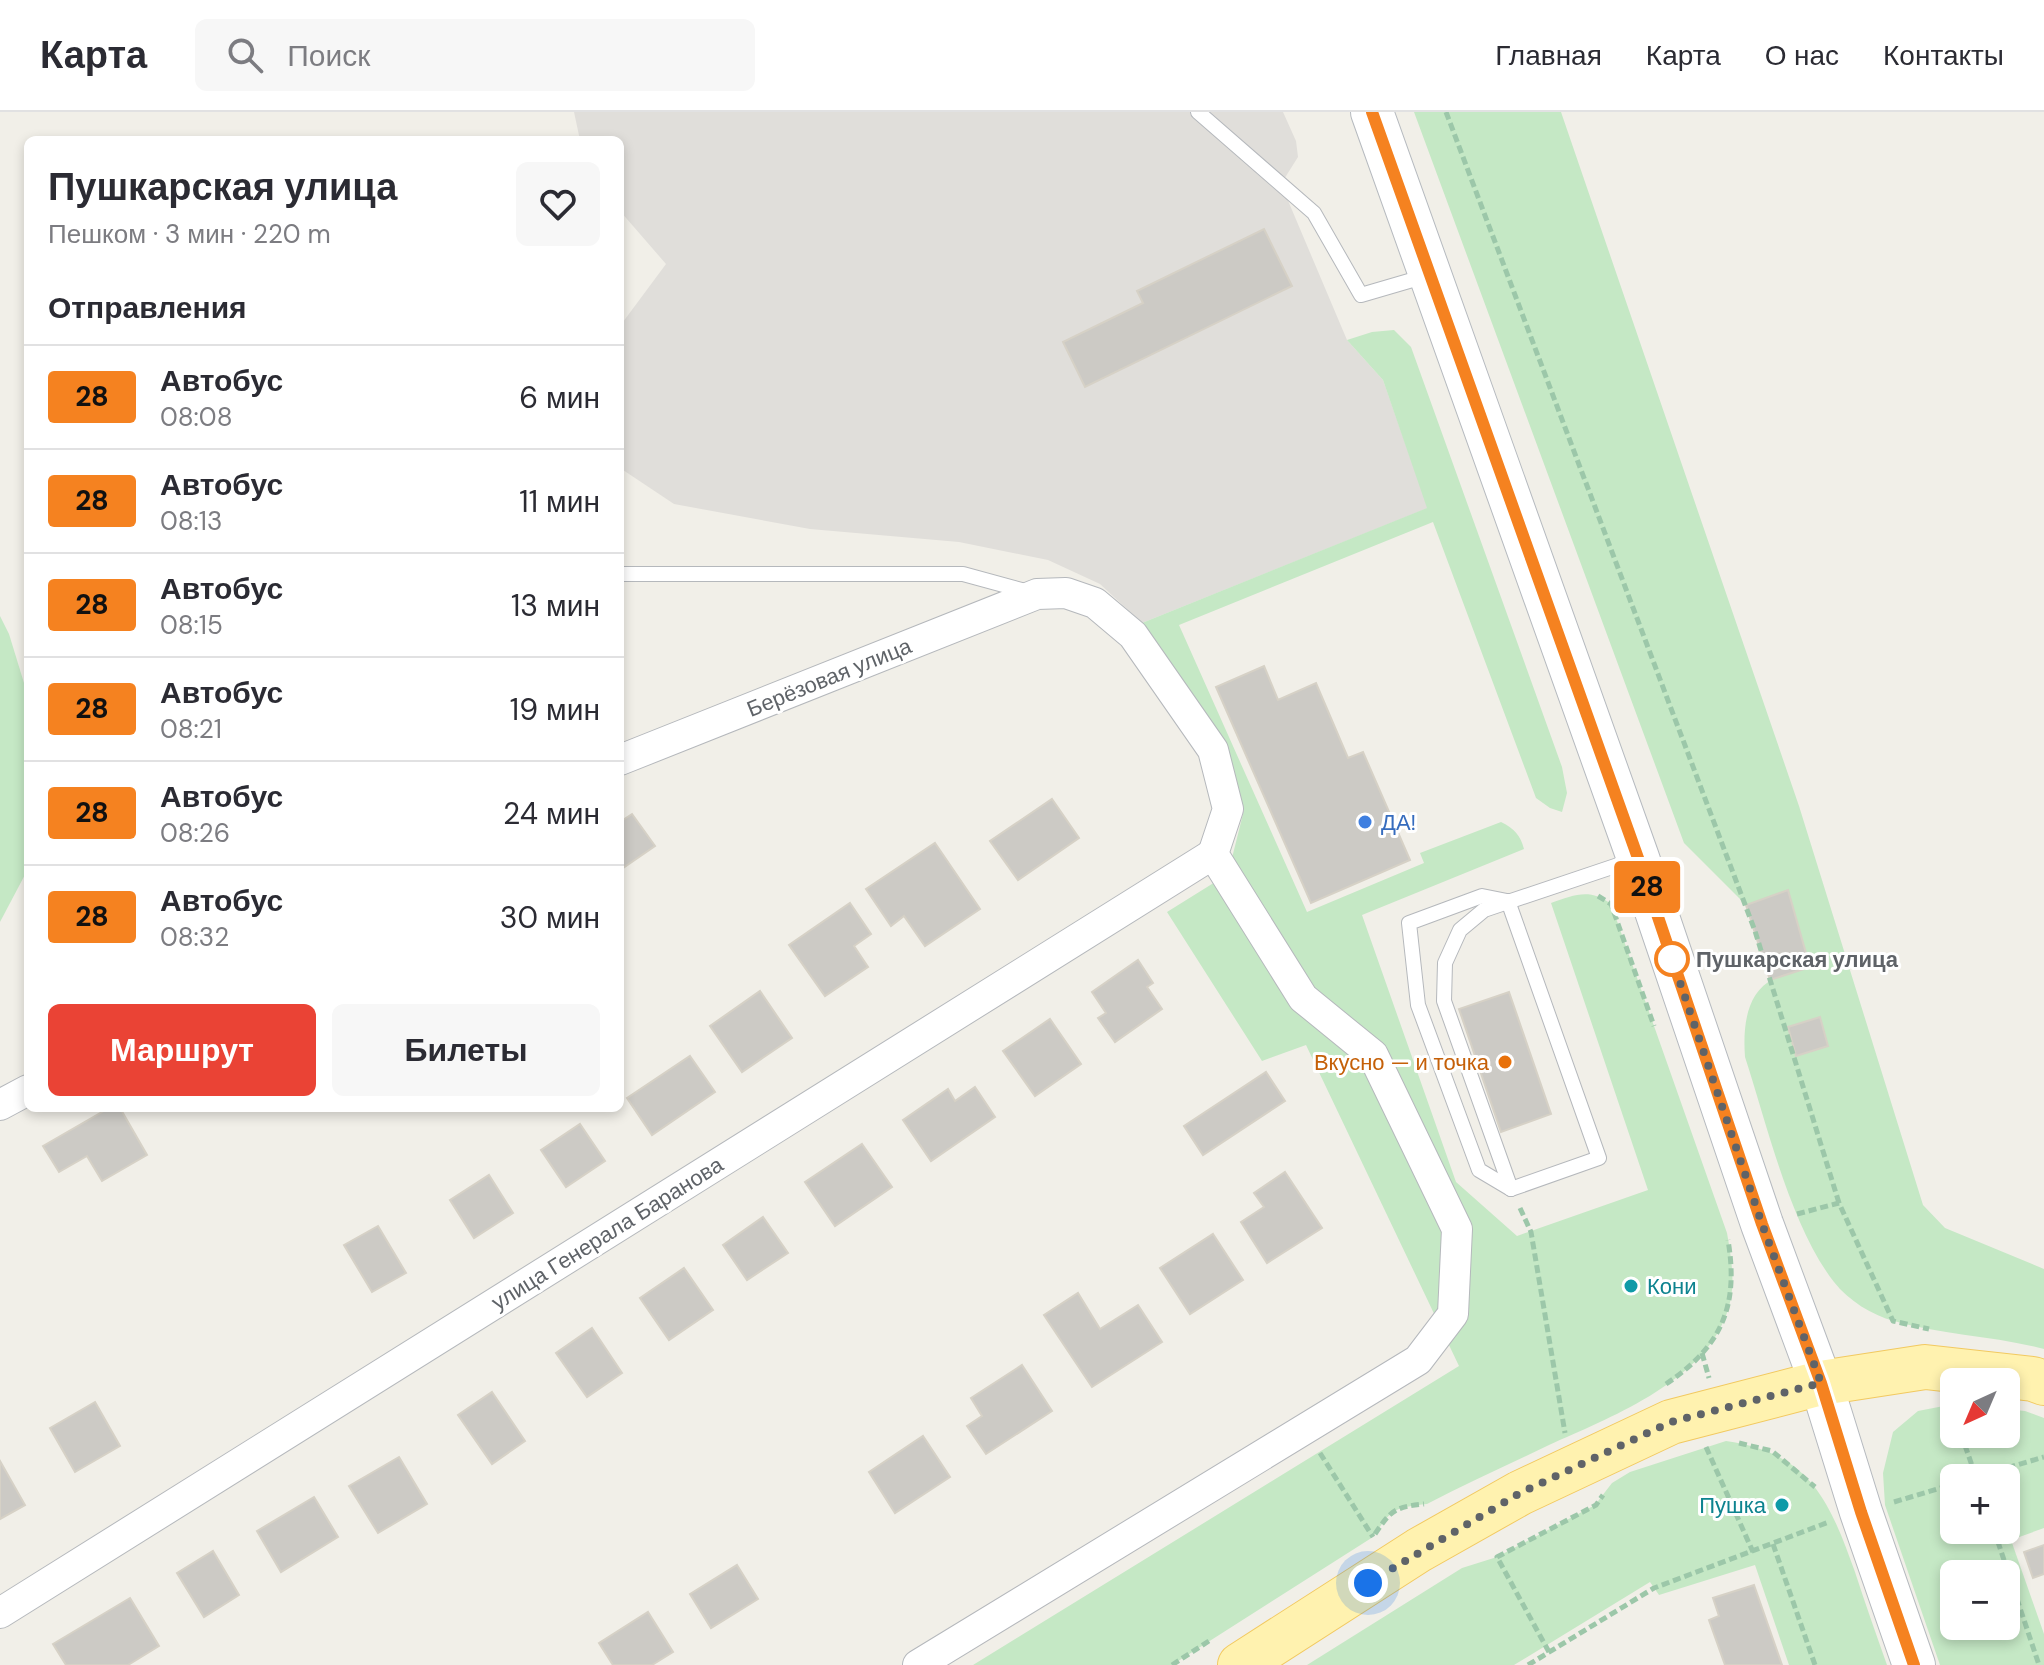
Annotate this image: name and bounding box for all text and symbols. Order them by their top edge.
search box [195,19,755,91]
text: Карта [40,30,147,80]
icon: search [223,33,267,77]
text: Поиск [287,36,370,75]
text: Главная [1495,37,1602,74]
text: Карта [1646,37,1721,74]
text: О нас [1765,37,1839,74]
text: Контакты [1883,37,2004,74]
text: Пушкарская улица [48,162,397,212]
button: heart [516,162,600,246]
text: Пешком · 3 мин · 220 m [48,217,331,251]
text: Отправления [48,288,247,327]
text: Автобус [160,361,283,400]
text: 28 [75,378,109,415]
text: 6 мин [519,378,600,417]
text: 08:08 [160,400,232,434]
text: Автобус [160,465,283,504]
text: 28 [75,482,109,519]
text: 11 мин [519,482,600,521]
text: 08:13 [160,504,222,538]
text: Автобус [160,569,283,608]
text: 28 [75,586,109,623]
text: 13 мин [511,586,600,625]
text: 08:15 [160,608,223,642]
street label: Берёзовая улица [743,631,917,724]
text: Автобус [160,673,283,712]
text: 28 [75,690,109,727]
text: 19 мин [510,690,600,729]
text: 08:21 [160,712,222,746]
text: Автобус [160,777,283,816]
text: 28 [75,794,109,831]
text: 24 мин [503,794,600,833]
place label: ДА! [1381,808,1416,837]
marker: ДА! [1356,813,1374,831]
text: 08:26 [160,816,230,850]
line badge: 28 [1611,861,1683,913]
text: 28 [1630,868,1664,905]
text: Автобус [160,881,283,920]
text: 28 [75,898,109,935]
text: 30 мин [500,898,600,937]
text: 08:32 [160,920,229,954]
marker: Пушкарская улица [1655,942,1689,976]
place label: Пушкарская улица [1696,945,1899,974]
button: Маршрут [48,1004,316,1096]
button: Билеты [332,1004,600,1096]
place label: Вкусно — и точка [1314,1048,1490,1077]
marker: Вкусно — и точка [1496,1053,1514,1071]
street label: улица Генерала Баранова [486,1150,729,1317]
place label: Кони [1647,1272,1697,1301]
marker: Кони [1622,1277,1640,1295]
north arrow [1940,1368,2020,1448]
map controls [1940,1368,2020,1640]
button: + [1940,1464,2020,1544]
place label: Пушка [1699,1491,1767,1520]
marker: Пушка [1773,1496,1791,1514]
button: − [1940,1560,2020,1640]
your location [1348,1563,1388,1603]

